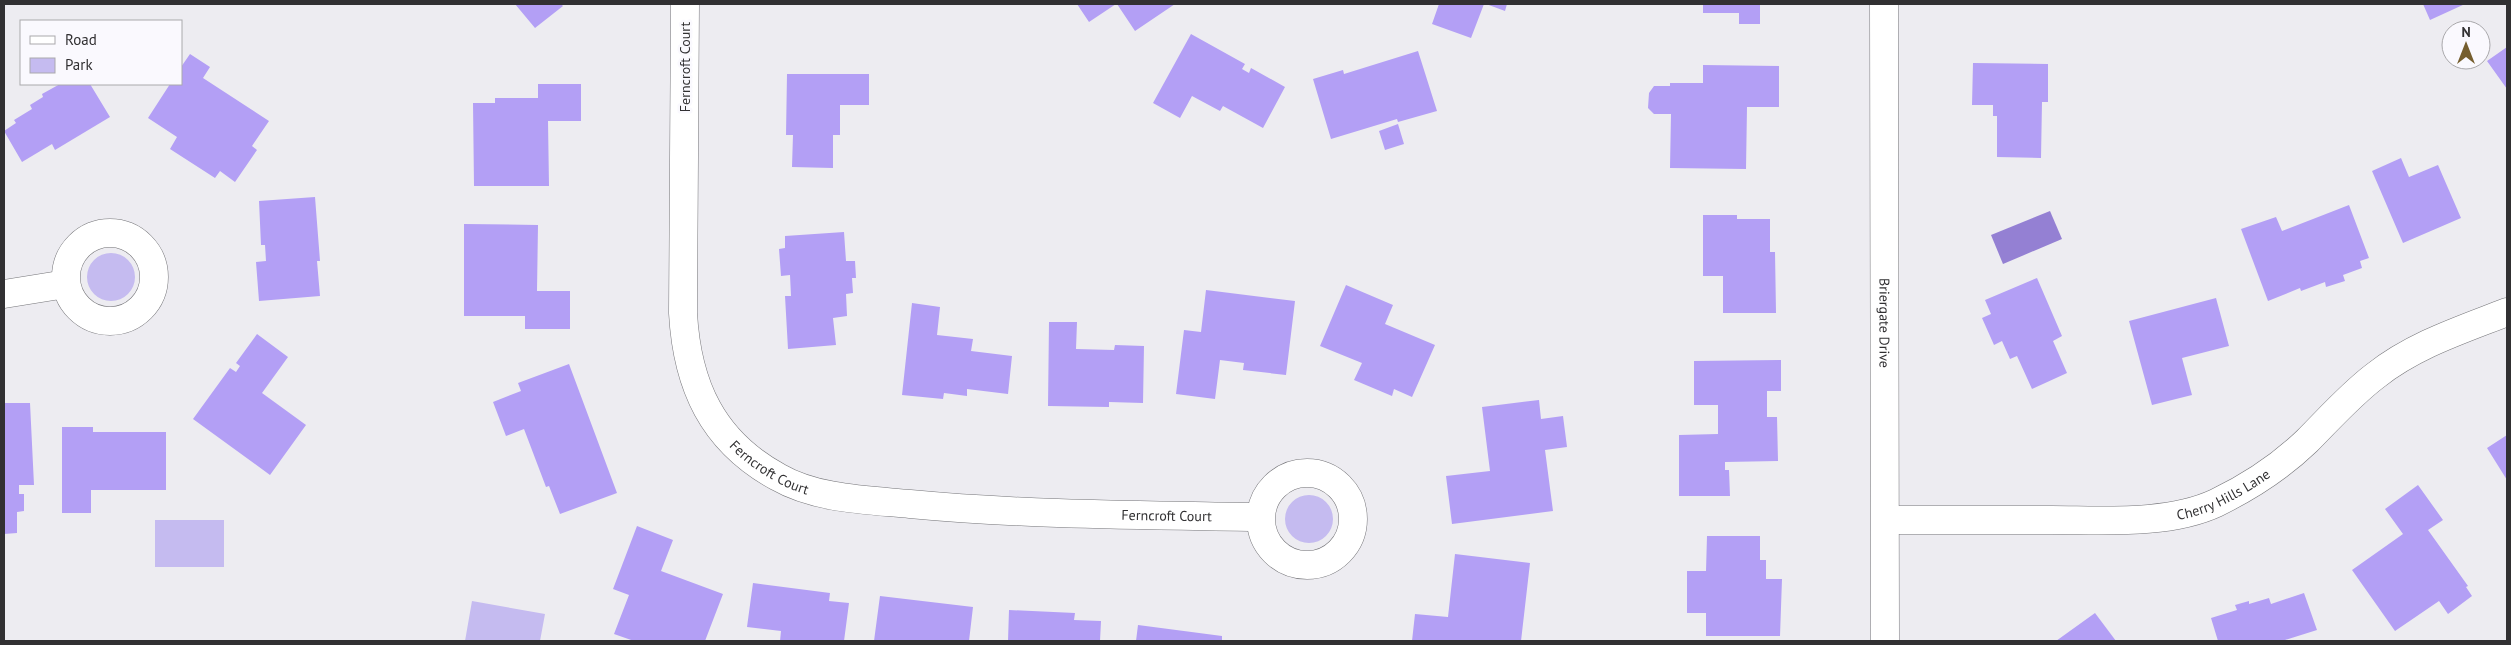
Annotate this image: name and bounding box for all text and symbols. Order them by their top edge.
legend [20,20,182,85]
north arrow [2441,20,2491,70]
street label: Ferncroft Court [676,22,694,112]
text: N [2461,23,2471,41]
text: Road [65,30,97,49]
text: Park [65,55,93,74]
street label: Briergate Drive [1875,278,1894,368]
street label: Ferncroft Court [726,436,811,499]
street label: Cherry Hills Lane [2175,465,2273,524]
street label: Ferncroft Court [1121,506,1212,525]

